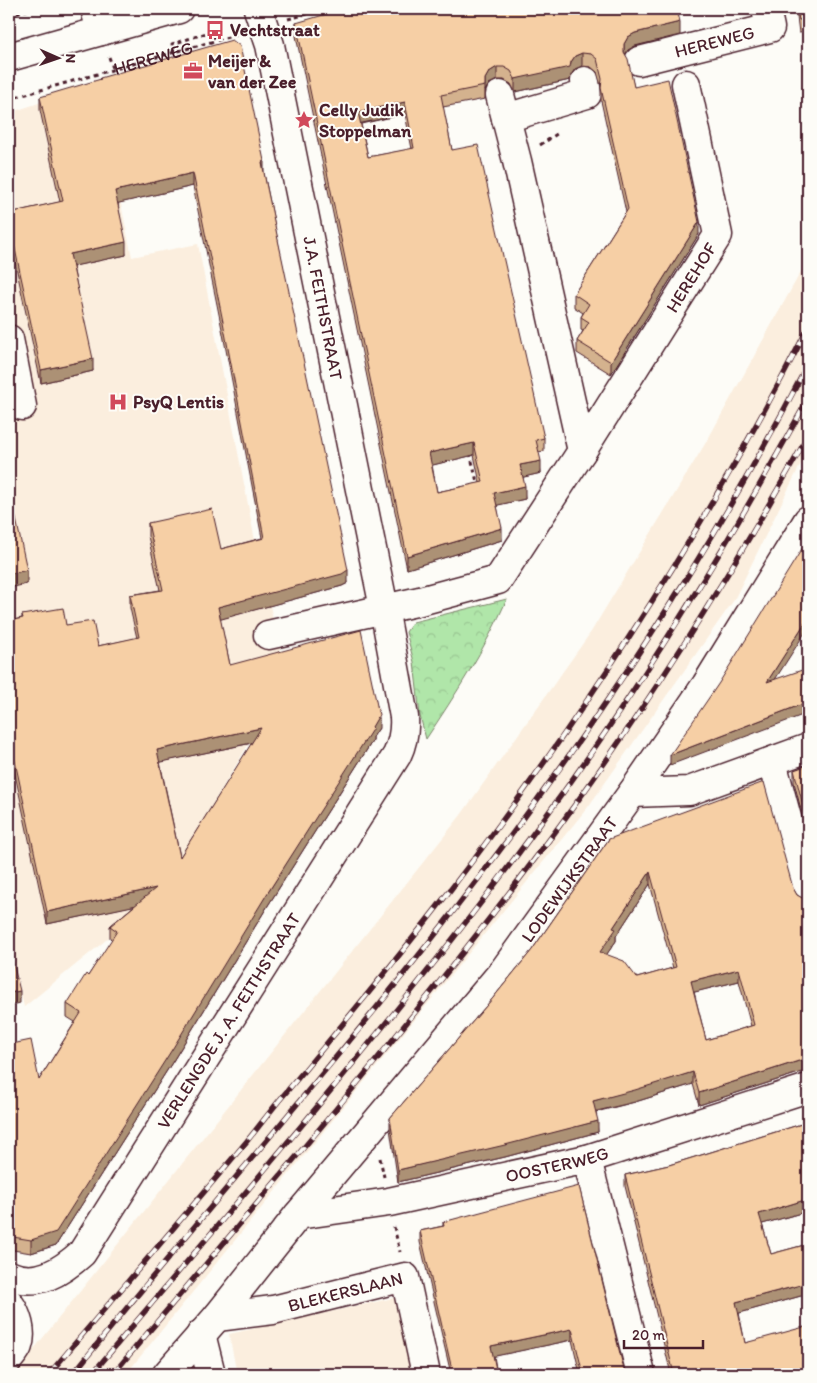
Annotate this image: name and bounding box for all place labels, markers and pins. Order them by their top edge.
bus stop icon: Vechtstraat [204,19,226,41]
place label: Vechtstraat [230,19,320,41]
place label: Meijer & van der Zee [208,50,297,93]
office icon: Meijer & van der Zee [182,60,204,82]
place label: Celly Judik Stoppelman [319,99,412,142]
place icon: Celly Judik Stoppelman [293,109,315,131]
hospital icon: PsyQ Lentis [107,391,129,413]
place label: PsyQ Lentis [133,391,224,413]

